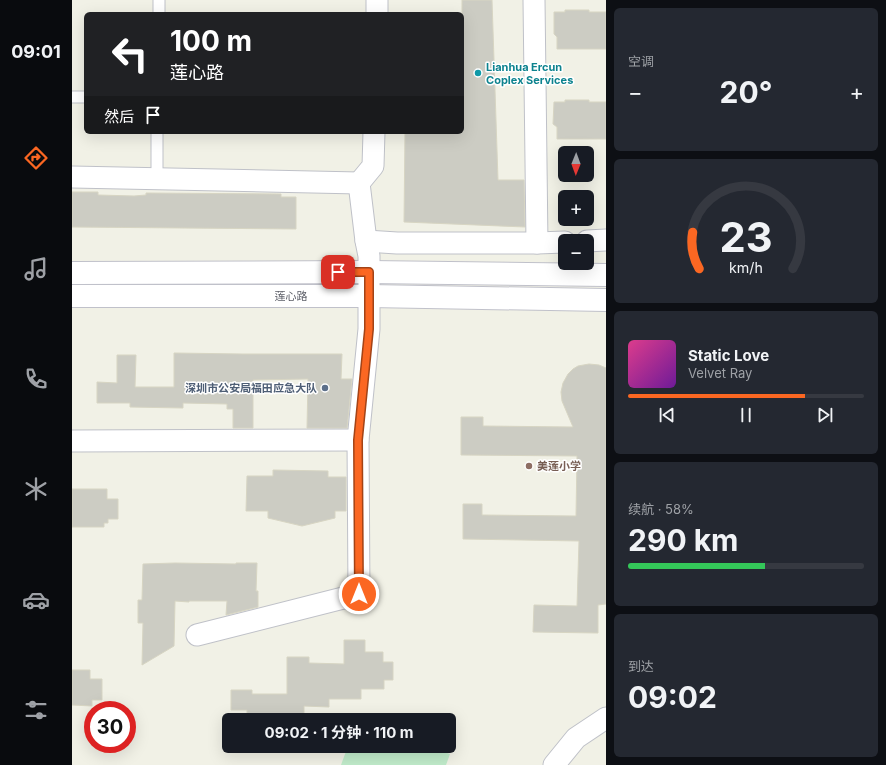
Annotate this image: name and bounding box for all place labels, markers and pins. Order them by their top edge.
place label: Lianhua Ercun Coplex Services [486,60,573,87]
marker: Lianhua Ercun Coplex Services [473,68,483,78]
pin [321,255,355,289]
place label: 深圳市公安局福田应急大队 [185,381,317,395]
marker: 深圳市公安局福田应急大队 [320,383,330,393]
place label: 美莲小学 [537,459,581,473]
marker: 美莲小学 [524,461,534,471]

